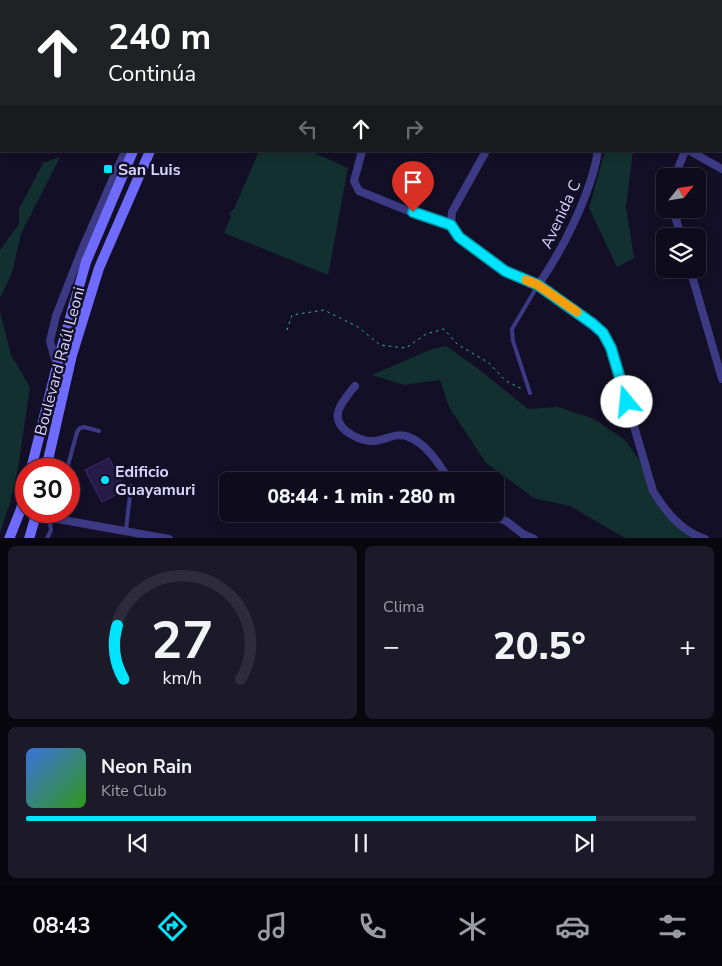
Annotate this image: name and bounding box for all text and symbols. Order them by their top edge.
text: 240 m [108,14,211,61]
icon: ahead [25,20,90,85]
text: Continúa [108,59,196,89]
icon: left [294,115,322,143]
icon: ahead [347,115,375,143]
icon: right [400,115,428,143]
place label: San Luis [118,159,181,181]
pin [392,161,434,212]
marker: San Luis [102,163,114,175]
icon: arrive [399,168,427,196]
north arrow [656,168,706,218]
map controls [656,168,706,278]
street label: Avenida C [535,176,586,252]
button: layers [656,228,706,278]
street label: Boulevard Raúl Leoni [30,284,90,438]
position arrow [600,375,652,427]
speed limit sign: 30 [15,458,80,523]
place label: Edificio Guayamuri [115,461,195,501]
marker: Edificio Guayamuri [99,474,111,486]
text: 08:44 · 1 min · 280 m [268,484,455,510]
text: Clima [383,596,424,618]
text: 27 [151,605,214,676]
text: 20.5° [493,621,586,672]
text: − [383,628,400,666]
text: + [679,628,696,666]
text: km/h [163,666,202,690]
text: Neon Rain [101,754,192,780]
text: Kite Club [101,780,167,802]
icon: previous [124,829,152,857]
icon: pause [347,829,375,857]
icon: next [570,829,598,857]
icon: directions [155,909,190,944]
icon: music [255,909,290,944]
icon: phone [355,909,390,944]
icon: climate [455,909,490,944]
icon: car [555,909,590,944]
icon: filters [655,909,690,944]
text: 08:43 [32,911,91,941]

